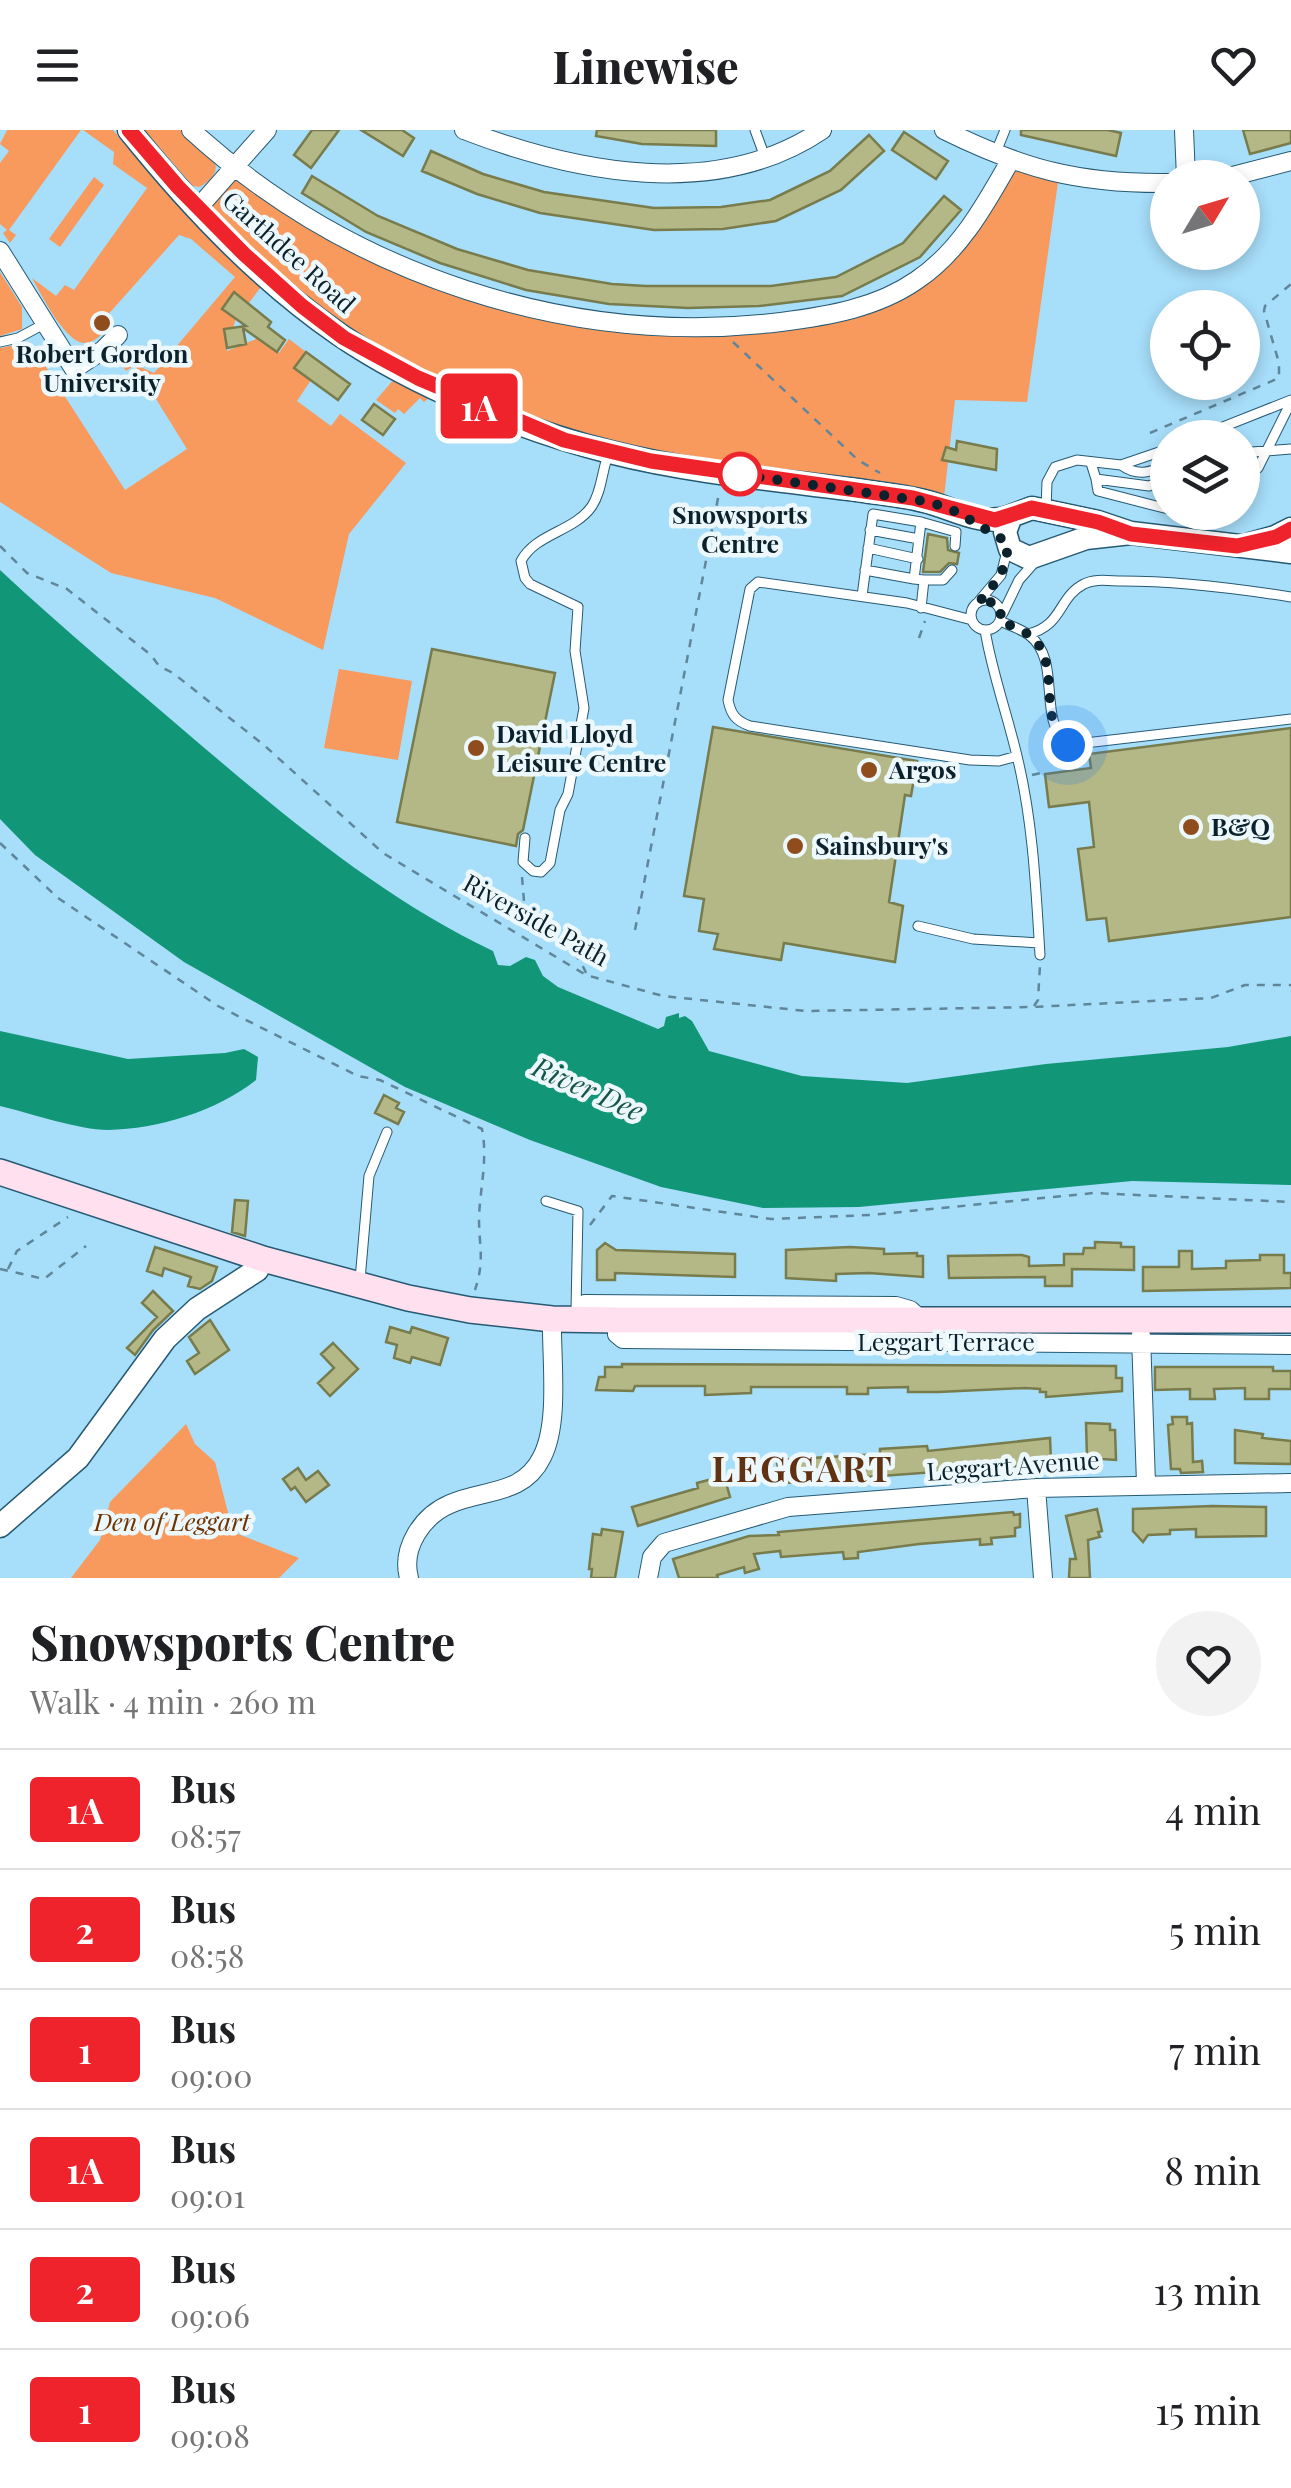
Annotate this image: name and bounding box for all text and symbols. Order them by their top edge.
text: Linewise [552,35,739,95]
icon: menu [30,38,85,93]
icon: heart [1206,38,1261,93]
north arrow [1150,160,1260,270]
map controls [1150,160,1260,530]
street label: Garthdee Road [217,183,363,319]
button: locate [1150,290,1260,400]
marker: Robert Gordon University [91,312,113,334]
place label: Robert Gordon University [16,336,189,398]
line badge: 1A [434,374,524,438]
text: 1A [461,383,497,430]
button: layers [1150,420,1260,530]
marker: Snowsports Centre [719,453,761,495]
place label: Snowsports Centre [672,497,808,559]
place label: David Lloyd Leisure Centre [496,716,666,778]
your location [1043,720,1093,770]
marker: David Lloyd Leisure Centre [465,737,487,759]
place label: Argos [888,752,956,785]
marker: Argos [858,759,880,781]
place label: B&Q [1211,809,1270,842]
marker: B&Q [1180,816,1202,838]
place label: Sainsbury's [815,828,948,861]
marker: Sainsbury's [784,835,806,857]
street label: Riverside Path [458,865,616,972]
water label: River Dee [527,1046,650,1128]
street label: Leggart Terrace [857,1324,1035,1357]
street label: Leggart Avenue [925,1442,1101,1487]
district label: LEGGART [712,1444,894,1491]
park label: Den of Leggart [93,1504,252,1537]
text: Snowsports Centre [30,1609,455,1673]
button: heart [1156,1611,1261,1716]
text: Walk · 4 min · 260 m [30,1679,316,1722]
text: Bus [170,1762,236,1813]
text: 4 min [1165,1784,1261,1835]
text: 1A [67,1786,103,1833]
text: 08:57 [170,1813,241,1856]
text: Bus [170,1882,236,1933]
text: 5 min [1169,1904,1261,1955]
text: 2 [76,1906,94,1953]
text: 08:58 [170,1933,244,1976]
text: Bus [170,2002,236,2053]
text: 7 min [1169,2024,1261,2075]
text: 1 [78,2026,92,2073]
text: 09:00 [170,2053,252,2096]
text: Bus [170,2122,236,2173]
text: 8 min [1164,2144,1261,2195]
text: 1A [67,2146,103,2193]
text: 09:01 [170,2173,245,2216]
text: Bus [170,2242,236,2293]
text: 13 min [1153,2264,1261,2315]
text: 2 [76,2266,94,2313]
text: 09:06 [170,2293,250,2336]
text: Bus [170,2362,236,2413]
text: 15 min [1155,2384,1261,2435]
text: 1 [78,2386,92,2433]
text: 09:08 [170,2413,250,2456]

